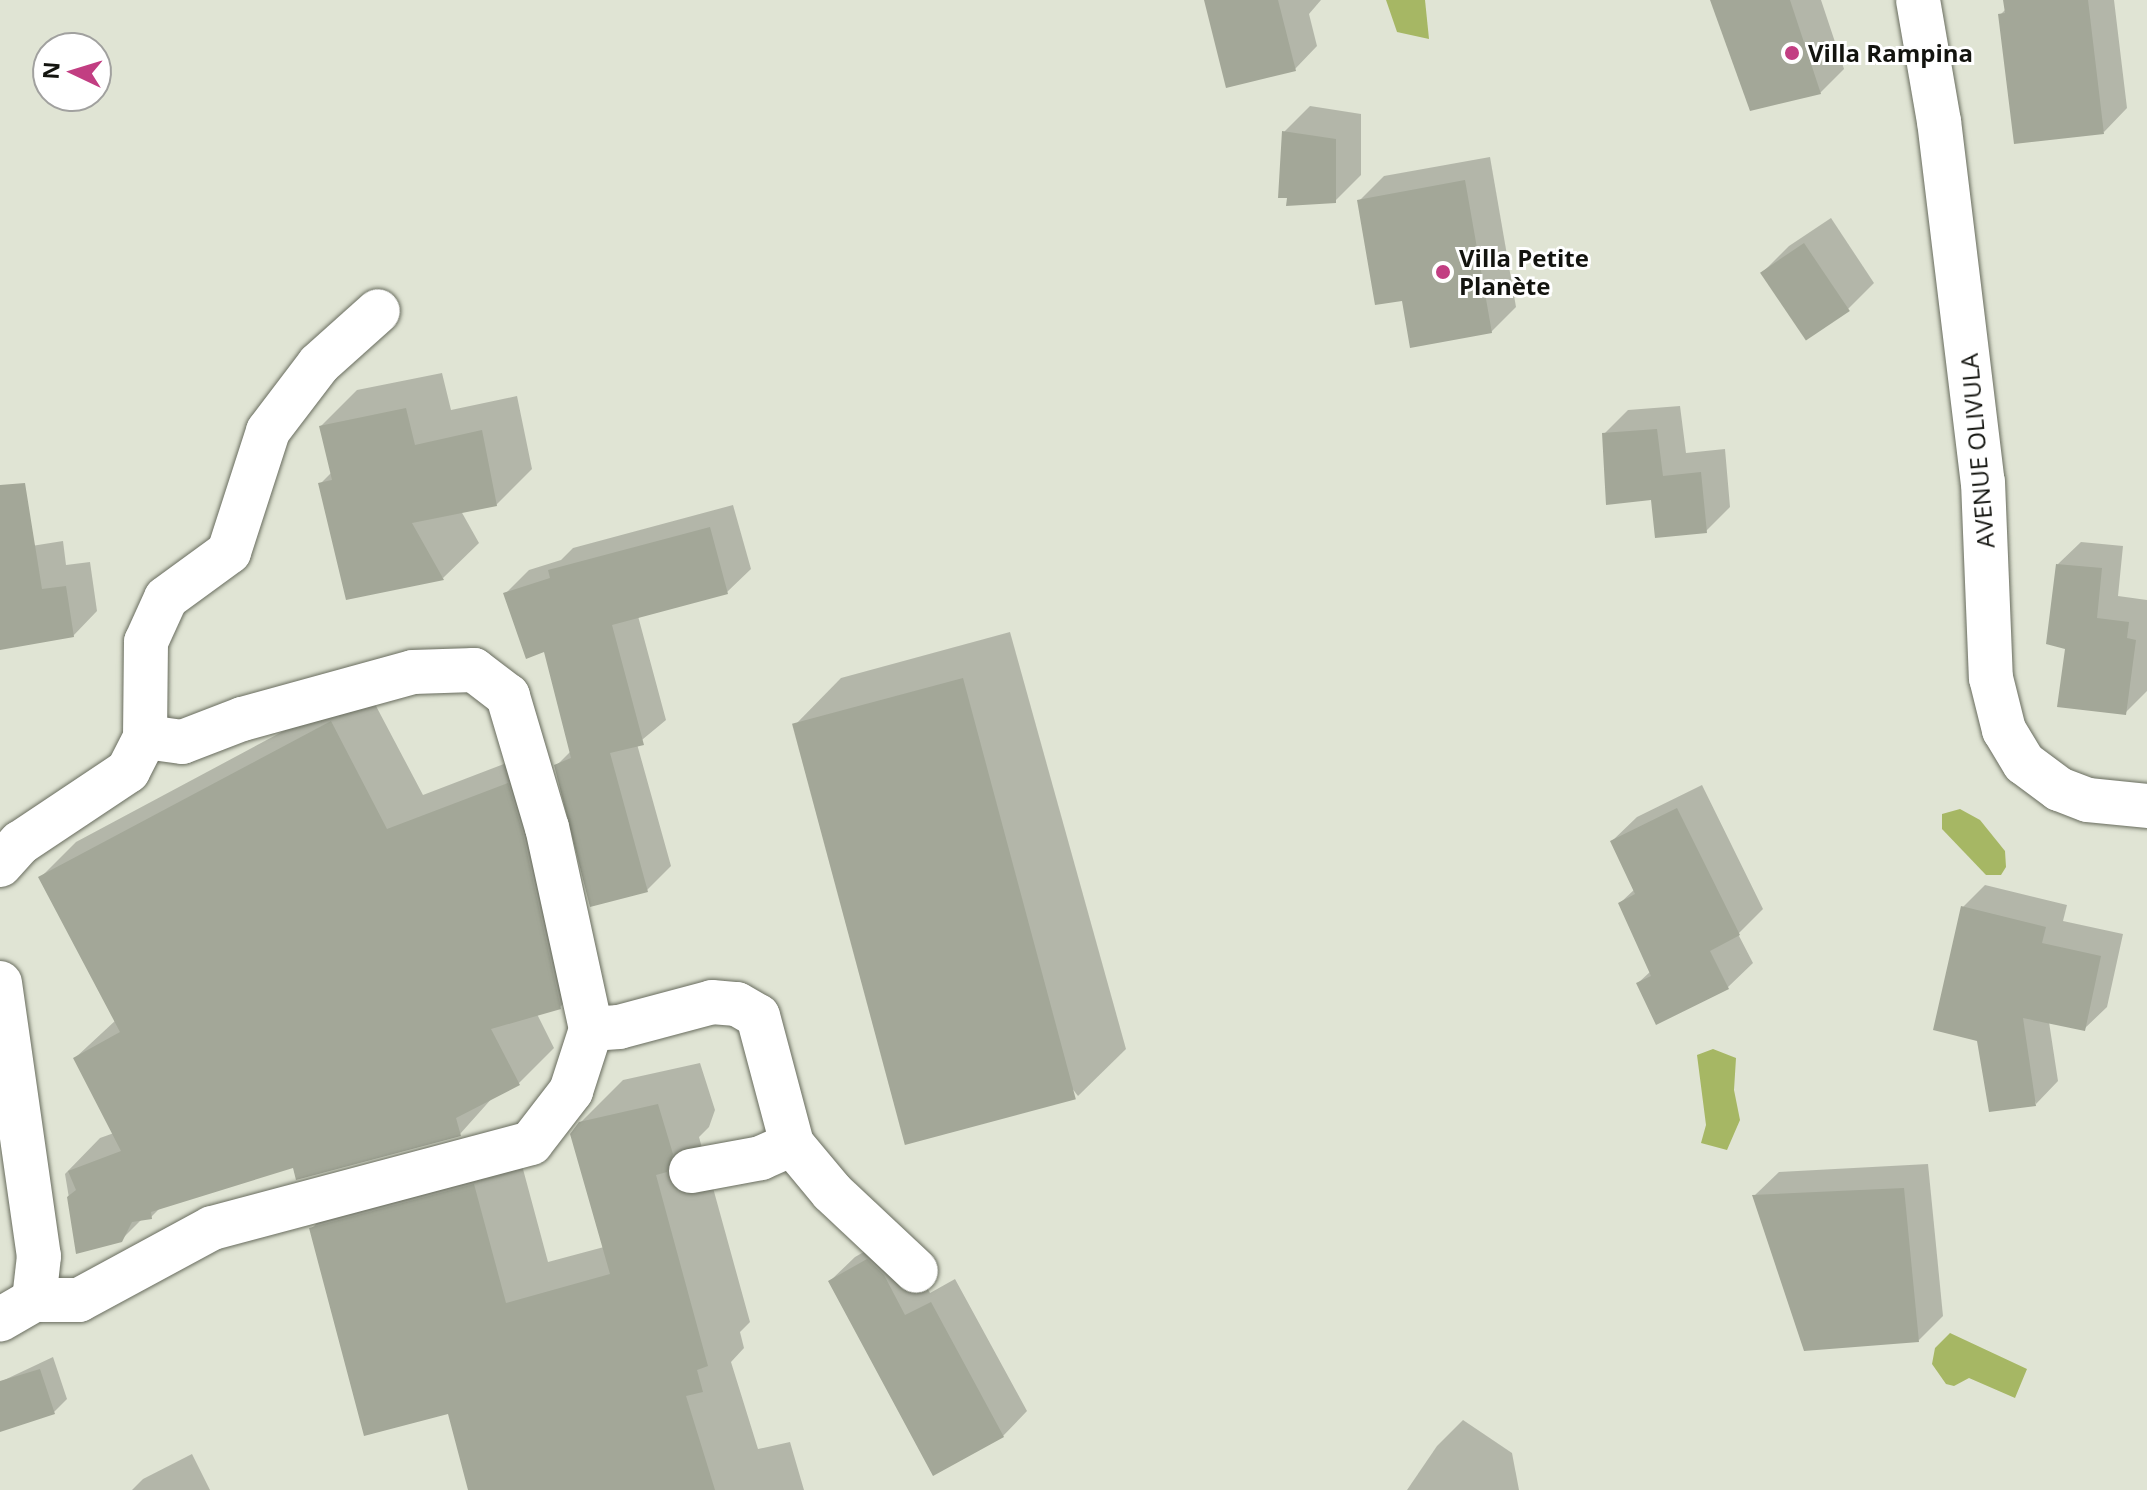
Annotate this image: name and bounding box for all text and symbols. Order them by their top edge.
north arrow [32,32,112,112]
place label: Villa Rampina [1808,39,1973,67]
marker: Villa Rampina [1783,44,1801,62]
text: N [34,61,66,80]
place label: Villa Petite Planète [1459,244,1589,300]
marker: Villa Petite Planète [1434,263,1452,281]
street label: AVENUE OLIVULA [1954,352,2000,550]

